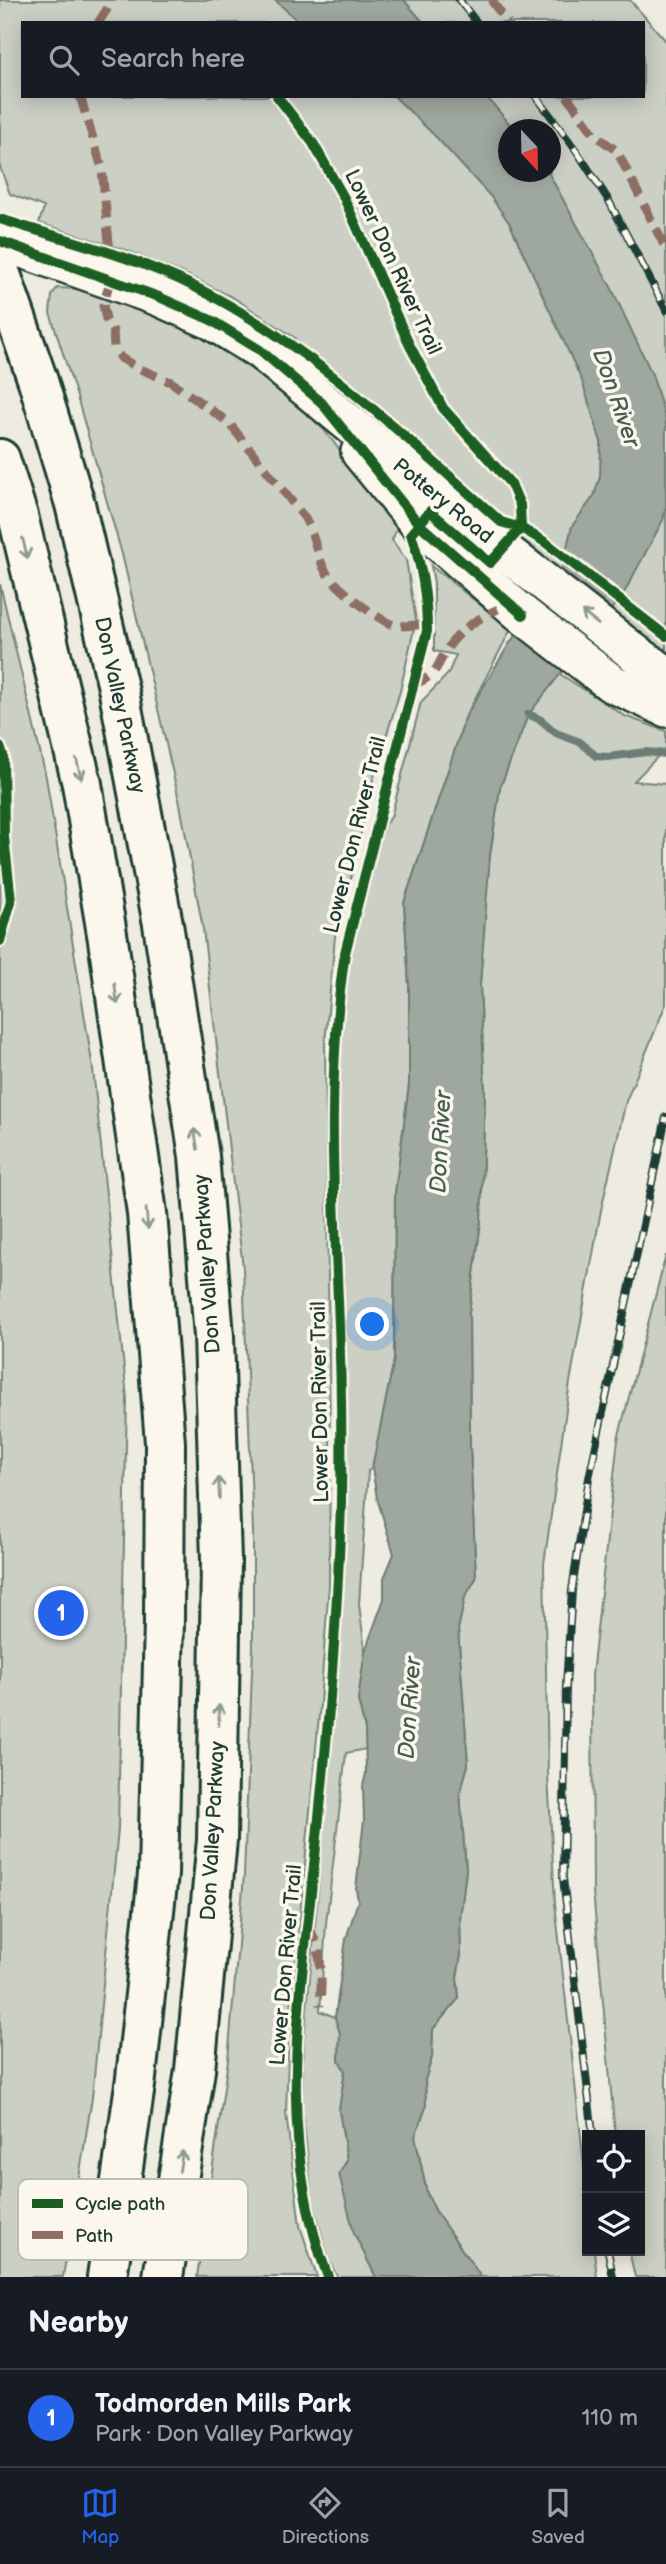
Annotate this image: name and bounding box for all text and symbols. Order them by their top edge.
search box [21,21,645,98]
icon: search [45,41,83,79]
text: Search here [101,44,245,75]
north arrow [498,119,561,182]
street label: Lower Don River Trail [339,165,447,359]
water label: Don River [586,345,646,452]
street label: Pottery Road [388,453,498,549]
one-way arrow [19,536,32,559]
one-way arrow [582,611,600,626]
street label: Don Valley Parkway [89,614,151,796]
street label: Lower Don River Trail [318,734,392,936]
one-way arrow [73,757,86,780]
one-way arrow [109,982,122,1005]
water label: Don River [424,1089,458,1194]
one-way arrow [190,1128,203,1151]
street label: Don Valley Parkway [188,1173,226,1355]
one-way arrow [141,1207,154,1230]
street label: Lower Don River Trail [306,1301,334,1503]
your location [355,1307,389,1341]
one-way arrow [212,1477,225,1500]
pin: 1 [38,1587,84,1639]
water label: Don River [392,1654,428,1760]
one-way arrow [212,1704,225,1727]
street label: Don Valley Parkway [196,1740,230,1921]
street label: Lower Don River Trail [265,1863,307,2067]
map controls [582,2130,645,2256]
button: locate [582,2130,645,2193]
one-way arrow [175,2150,188,2173]
legend [18,2179,248,2260]
text: Cycle path [75,2193,165,2216]
button: layers [582,2193,645,2256]
text: Path [75,2225,113,2248]
text: Nearby [28,2305,128,2341]
text: Todmorden Mills Park [95,2389,351,2420]
text: 1 [46,2404,56,2432]
text: 110 m [581,2404,638,2432]
text: Park · Don Valley Parkway [95,2420,353,2448]
tab: Map [81,2484,119,2549]
tab: Directions [282,2484,369,2549]
tab: Saved [531,2484,585,2549]

